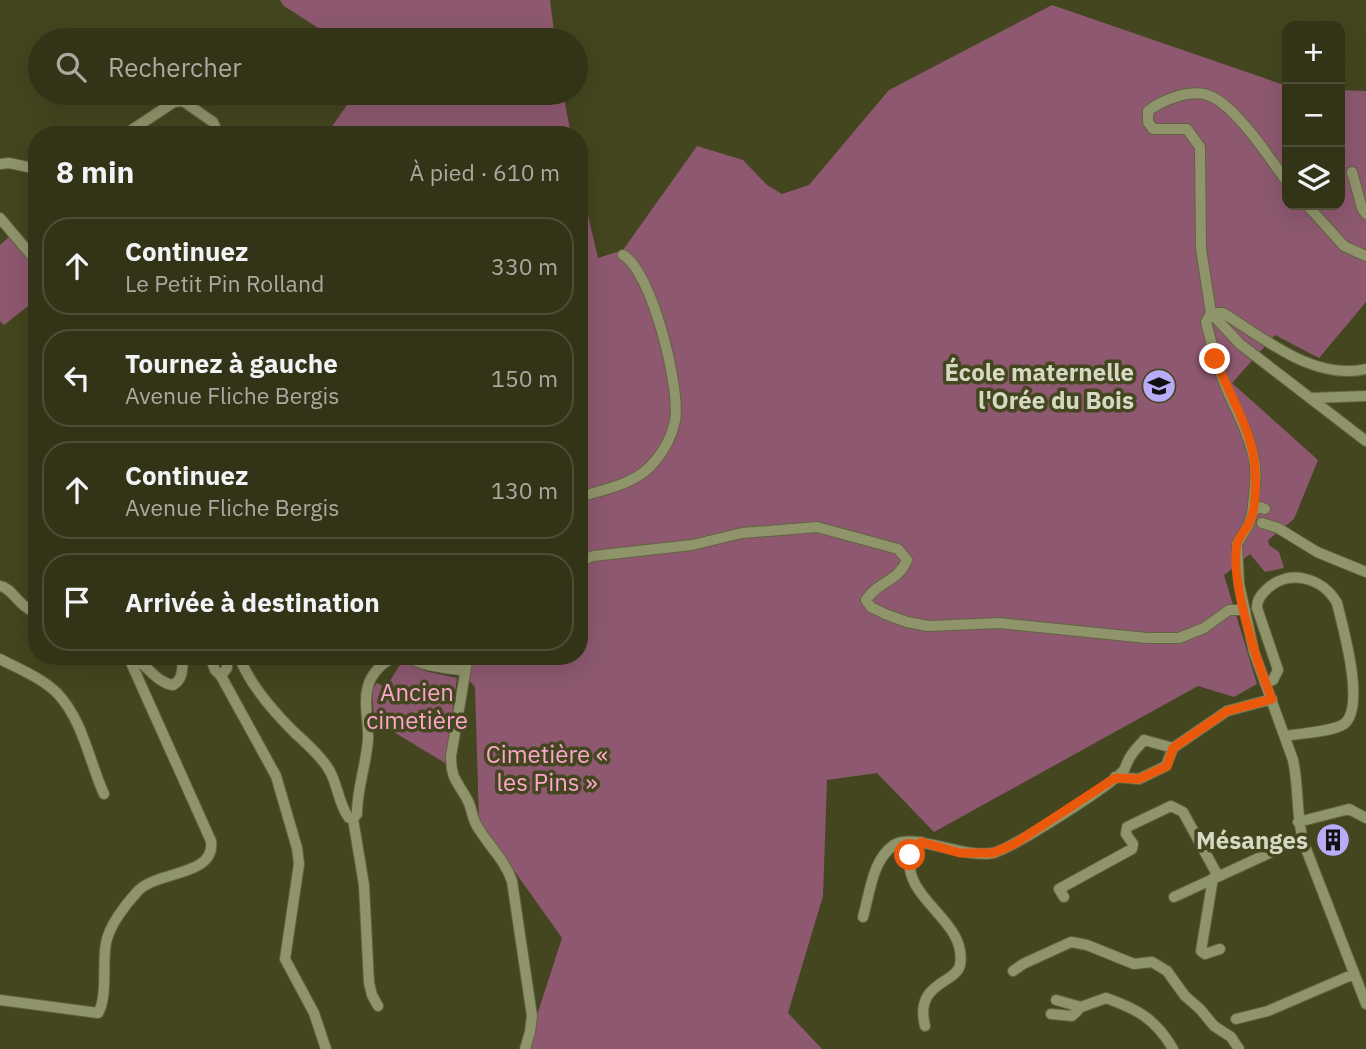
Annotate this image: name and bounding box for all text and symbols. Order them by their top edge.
map controls [1282,21,1345,210]
button: + [1282,21,1345,84]
search box [28,28,588,105]
icon: search [52,48,90,86]
text: Rechercher [108,50,242,84]
button: − [1282,84,1345,147]
button: layers [1282,147,1345,210]
text: 8 min [56,152,134,191]
text: À pied · 610 m [410,157,560,187]
text: Continuez [125,234,248,268]
icon: ahead [58,247,96,285]
text: 330 m [491,251,558,281]
text: Le Petit Pin Rolland [125,268,324,298]
route end [1199,343,1230,374]
text: Tournez à gauche [125,346,338,380]
place label: École maternelle l'Orée du Bois [945,356,1134,416]
icon: left [58,359,96,397]
text: 150 m [491,363,558,393]
school or university icon: École maternelle l'Orée du Bois [1140,367,1178,405]
text: Avenue Fliche Bergis [125,380,339,410]
text: Continuez [125,458,248,492]
icon: ahead [58,471,96,509]
text: 130 m [491,475,558,505]
text: Avenue Fliche Bergis [125,492,339,522]
icon: arrive [58,583,96,621]
text: Arrivée à destination [125,585,380,619]
park label: Ancien cimetière [366,676,468,736]
park label: Cimetière « les Pins » [486,738,608,798]
building icon: Mésanges [1314,821,1352,859]
place label: Mésanges [1196,824,1308,856]
route start [894,839,925,870]

